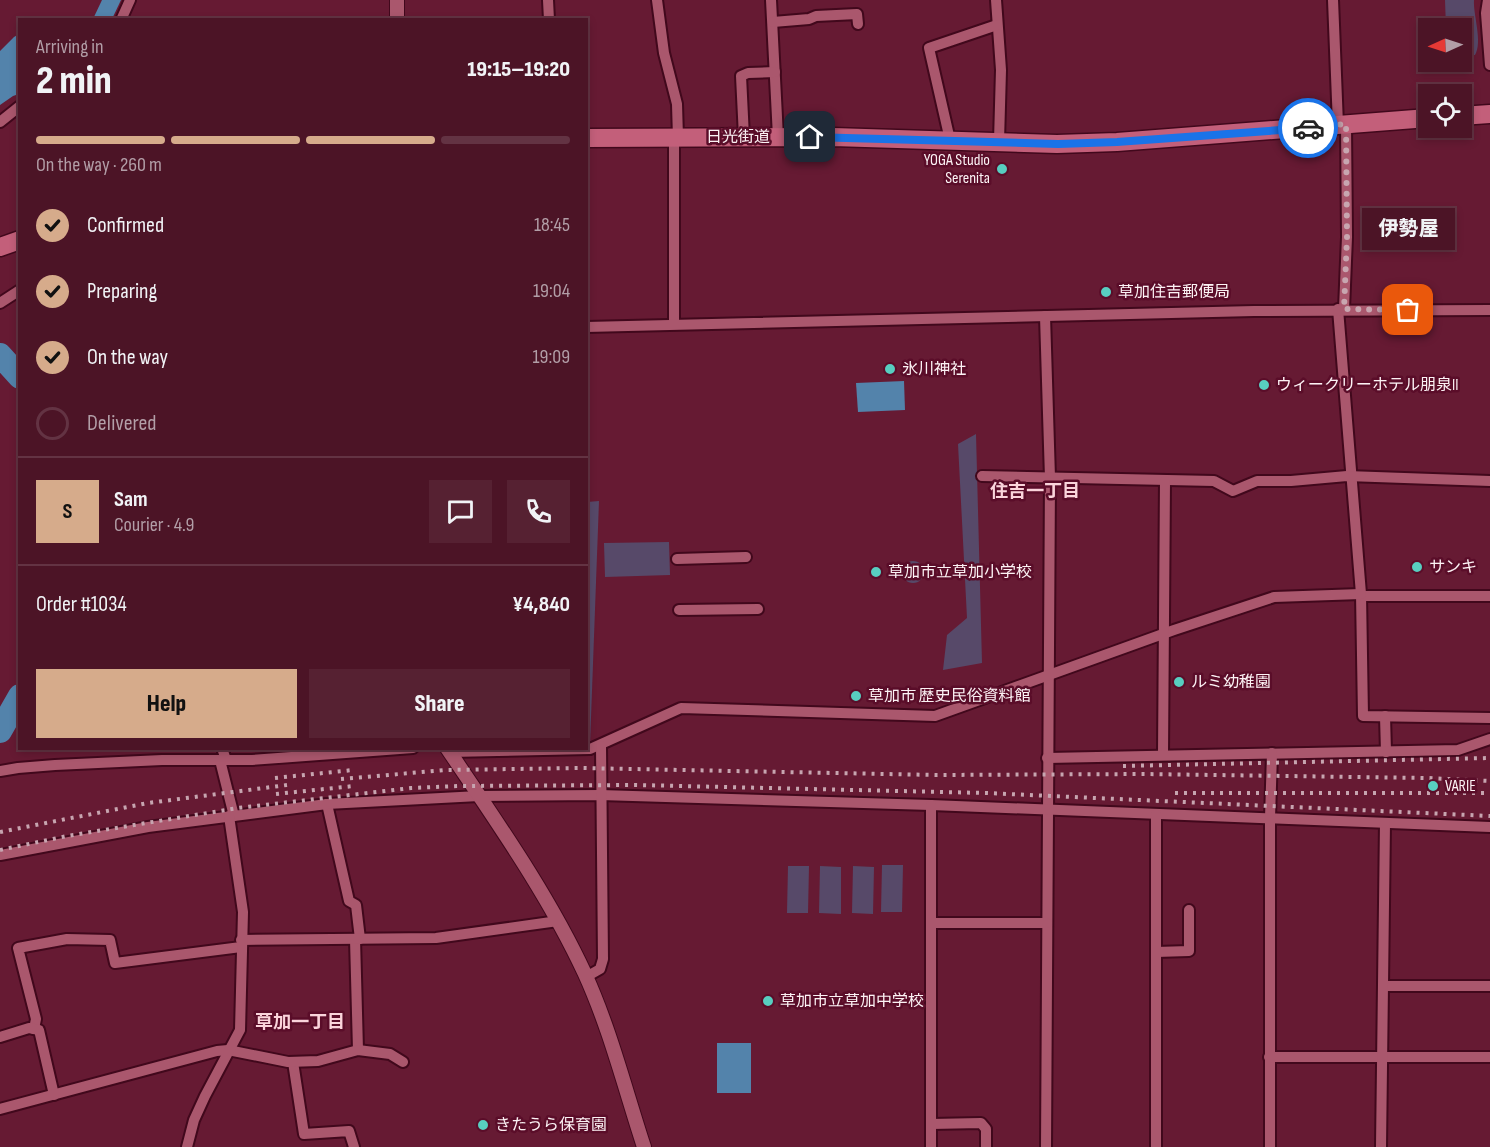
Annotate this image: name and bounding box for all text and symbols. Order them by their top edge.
north arrow [1418,18,1472,72]
map controls [1418,18,1472,138]
text: Arriving in [36,35,104,59]
text: 19:15–19:20 [467,56,570,83]
text: 2 min [36,58,112,105]
button: locate [1418,84,1472,138]
courier [1278,98,1338,158]
pin [784,111,835,162]
icon: car [1292,112,1325,145]
icon: home [793,120,826,153]
street label: 日光街道 [706,128,770,147]
place label: YOGA Studio Serenita [924,151,990,188]
text: On the way · 260 m [36,153,162,177]
marker: YOGA Studio Serenita [995,162,1009,176]
callout: 伊勢屋 [1362,208,1454,250]
icon: check [36,209,69,242]
text: Confirmed [87,212,164,239]
text: 18:45 [534,213,570,237]
text: 伊勢屋 [1379,217,1439,241]
icon: check [36,275,69,308]
text: Preparing [87,278,157,305]
text: 19:04 [533,279,570,303]
place label: 草加住吉郵便局 [1118,283,1230,302]
pin [1382,284,1433,335]
marker: 草加住吉郵便局 [1099,285,1113,299]
icon: bag [1391,293,1424,326]
icon: check [36,341,69,374]
text: On the way [87,344,168,371]
text: 19:09 [533,345,570,369]
place label: 氷川神社 [902,360,966,379]
marker: 氷川神社 [883,362,897,376]
place label: ウィークリーホテル朋泉II [1276,376,1458,395]
marker: ウィークリーホテル朋泉II [1257,378,1271,392]
text: Delivered [87,410,156,437]
button: chat [429,480,492,543]
button: phone [507,480,570,543]
district label: 住吉一丁目 [990,481,1080,502]
text: Sam [114,486,148,513]
text: S [63,498,72,525]
text: Courier · 4.9 [114,513,194,537]
place label: サンキ [1429,558,1477,577]
marker: サンキ [1410,560,1424,574]
place label: 草加市立草加小学校 [888,563,1032,582]
marker: 草加市立草加小学校 [869,565,883,579]
text: Order #1034 [36,591,127,618]
text: ¥4,840 [512,591,570,618]
button: Help [36,669,297,738]
button: Share [309,669,570,738]
place label: ルミ幼稚園 [1191,673,1271,692]
marker: ルミ幼稚園 [1172,675,1186,689]
place label: 草加市 歴史民俗資料館 [868,687,1031,706]
marker: 草加市 歴史民俗資料館 [849,689,863,703]
place label: VARIE [1445,777,1476,796]
marker: VARIE [1426,779,1440,793]
place label: 草加市立草加中学校 [780,992,924,1011]
marker: 草加市立草加中学校 [761,994,775,1008]
district label: 草加一丁目 [255,1012,345,1033]
place label: きたうら保育園 [495,1116,607,1135]
marker: きたうら保育園 [476,1118,490,1132]

